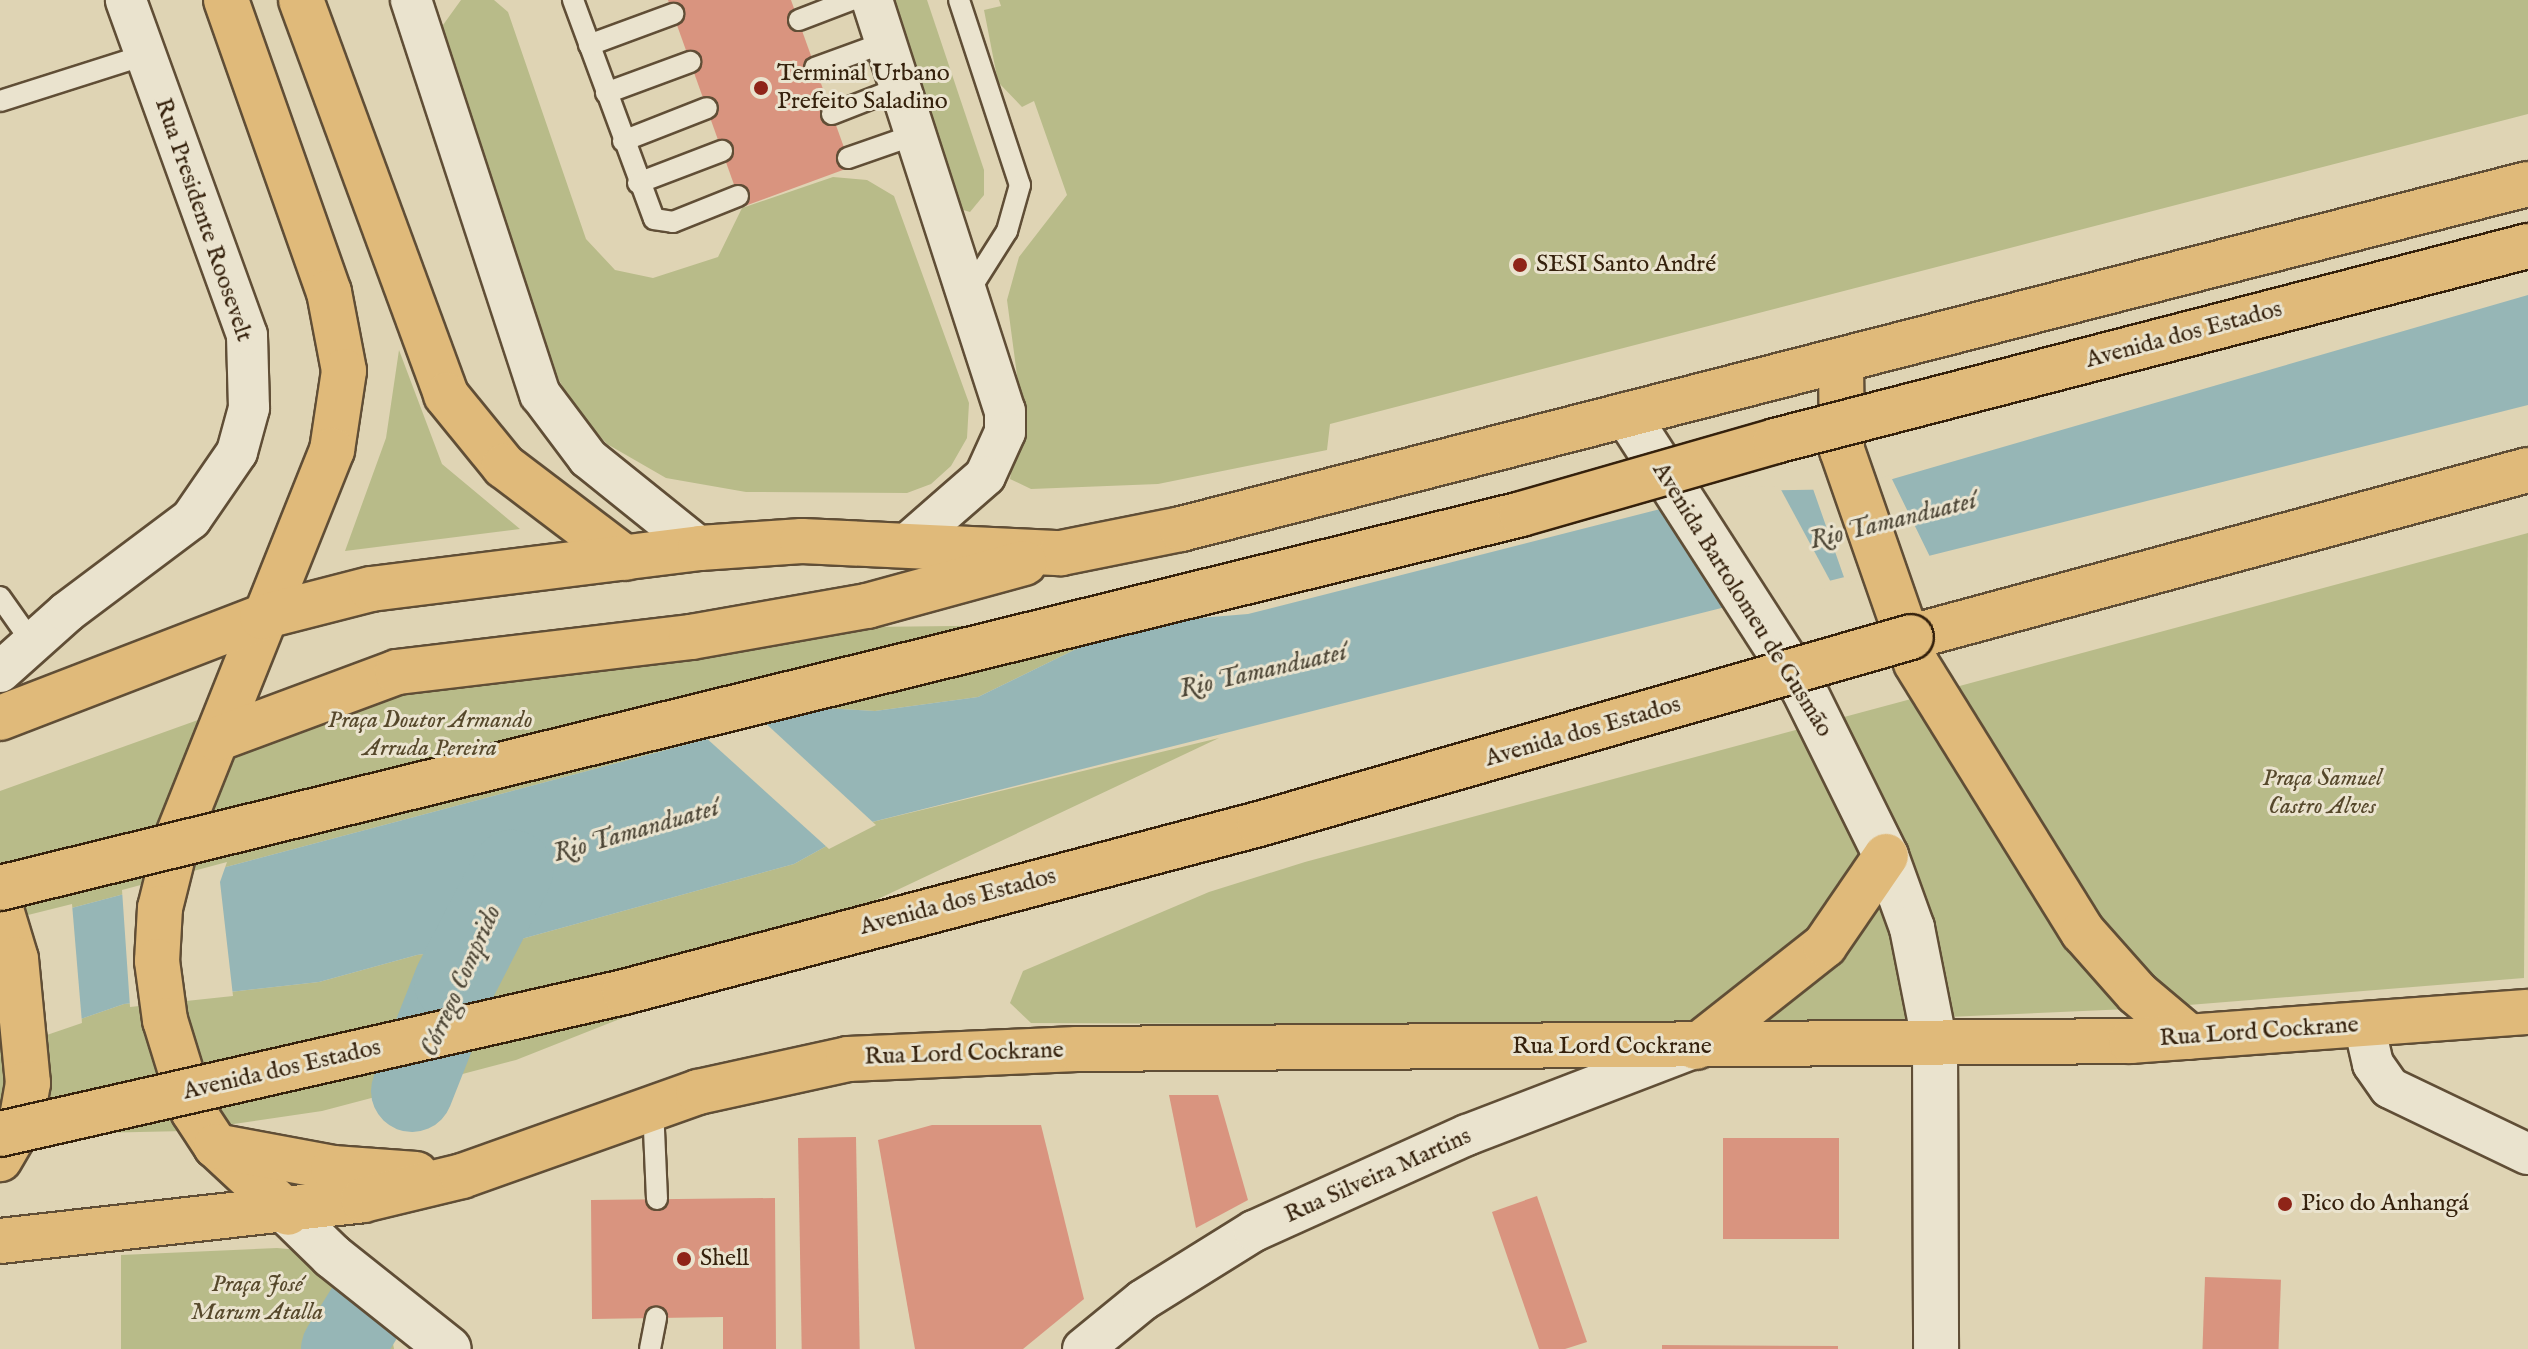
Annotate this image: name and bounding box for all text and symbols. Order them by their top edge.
place label: Terminal Urbano Prefeito Saladino [777,60,950,116]
marker: Terminal Urbano Prefeito Saladino [752,79,770,97]
street label: Rua Presidente Roosevelt [148,95,258,345]
place label: SESI Santo André [1536,251,1716,279]
marker: SESI Santo André [1511,256,1529,274]
street label: Avenida dos Estados [2083,295,2285,375]
street label: Avenida Bartolomeu de Gusmão [1645,457,1839,743]
water label: Rio Tamanduateí [1806,485,1980,557]
water label: Rio Tamanduateí [1176,637,1350,705]
street label: Avenida dos Estados [1482,690,1684,774]
park label: Praça Doutor Armando Arruda Pereira [328,707,532,763]
park label: Praça Samuel Castro Alves [2262,765,2382,821]
water label: Rio Tamanduateí [550,792,722,870]
street label: Avenida dos Estados [857,862,1059,942]
water label: Córrego Comprido [414,901,508,1061]
street label: Rua Lord Cockrane [2159,1011,2359,1053]
street label: Avenida dos Estados [180,1033,384,1107]
street label: Rua Lord Cockrane [1512,1033,1712,1061]
street label: Rua Lord Cockrane [864,1036,1064,1072]
street label: Rua Silveira Martins [1280,1122,1476,1230]
place label: Pico do Anhangá [2301,1190,2469,1218]
marker: Pico do Anhangá [2276,1195,2294,1213]
place label: Shell [700,1245,749,1273]
marker: Shell [675,1250,693,1268]
park label: Praça José Marum Atalla [191,1271,323,1327]

